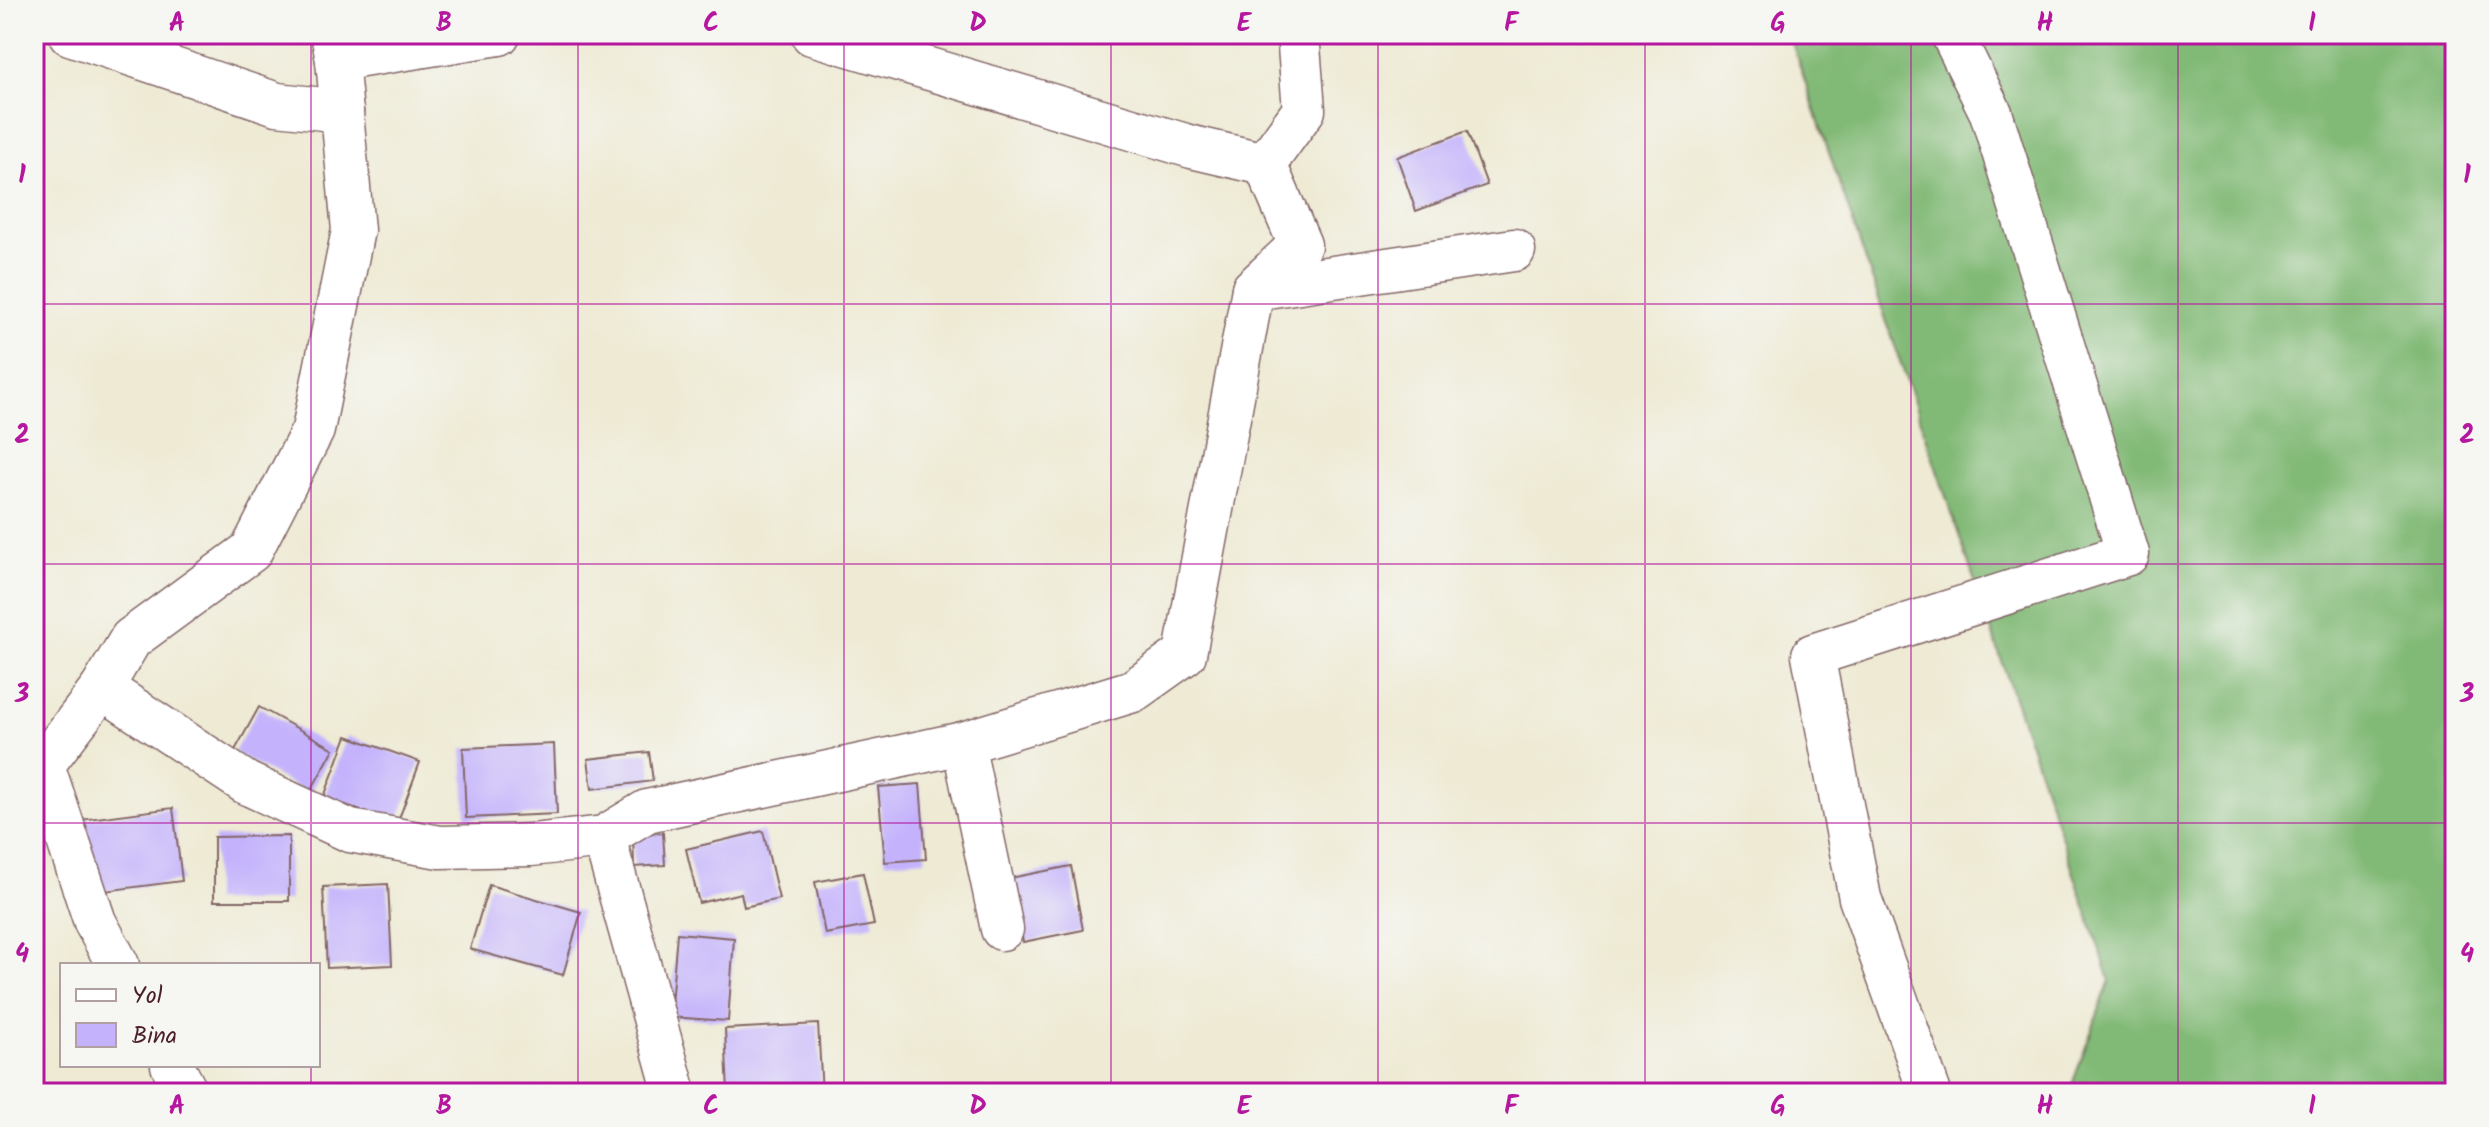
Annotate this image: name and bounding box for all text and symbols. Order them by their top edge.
text: A [169,3,185,45]
text: B [436,3,452,45]
text: C [703,3,719,45]
text: D [969,3,987,45]
text: E [1237,3,1253,45]
text: F [1504,3,1520,45]
text: G [1770,3,1786,45]
text: H [2037,3,2054,45]
text: I [2308,3,2316,45]
text: 1 [18,155,26,197]
text: 1 [2463,155,2471,197]
text: 2 [14,415,30,457]
text: 2 [2459,415,2475,457]
text: 3 [14,674,29,716]
text: 3 [2459,674,2474,716]
text: 4 [15,934,29,976]
text: 4 [2460,934,2474,976]
legend [60,963,320,1067]
text: Yol [132,977,163,1016]
text: Bina [132,1017,177,1056]
text: A [169,1086,185,1127]
text: B [436,1086,452,1127]
text: C [703,1086,719,1127]
text: D [969,1086,987,1127]
text: E [1237,1086,1253,1127]
text: F [1504,1086,1520,1127]
text: G [1770,1086,1786,1127]
text: H [2037,1086,2054,1127]
text: I [2308,1086,2316,1127]

